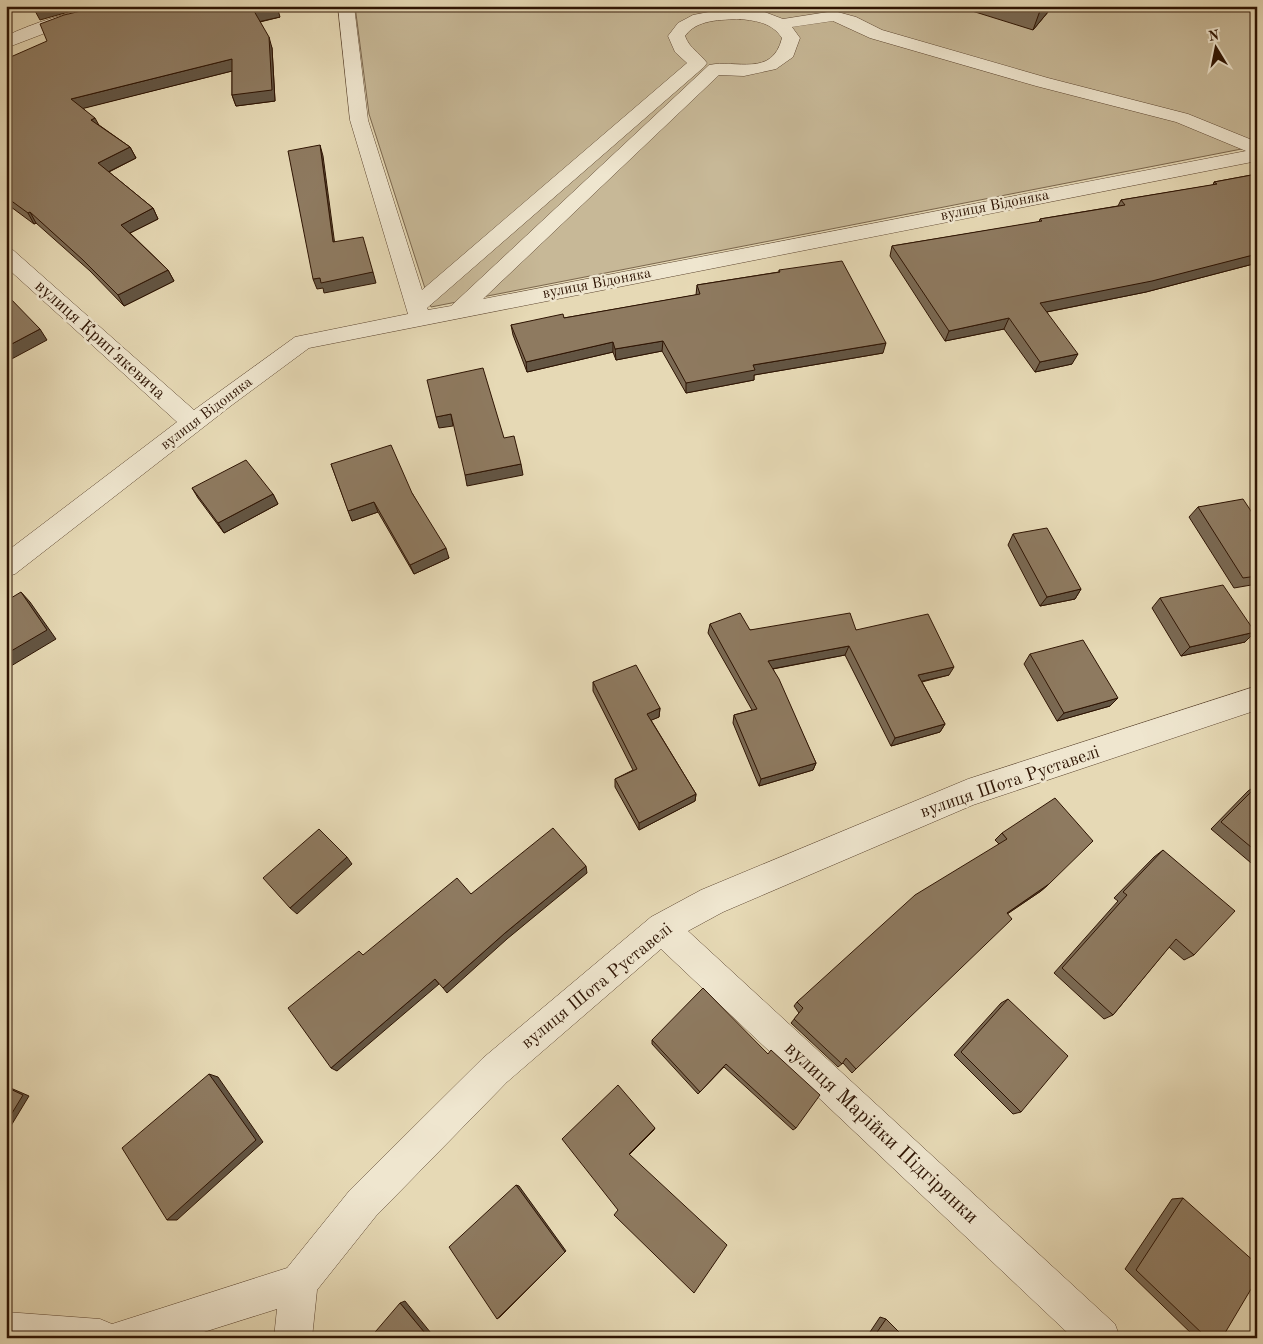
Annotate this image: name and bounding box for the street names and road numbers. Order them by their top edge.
street label: вулиця Відоняка [939,188,1051,224]
street label: вулиця Відоняка [541,266,653,302]
street label: вулиця Крипʼякевича [31,277,169,403]
street label: вулиця Відоняка [158,374,256,453]
street label: вулиця Шота Руставелі [918,743,1102,821]
street label: вулиця Шота Руставелі [518,920,676,1052]
street label: вулиця Марійки Підгірянки [780,1038,982,1228]

